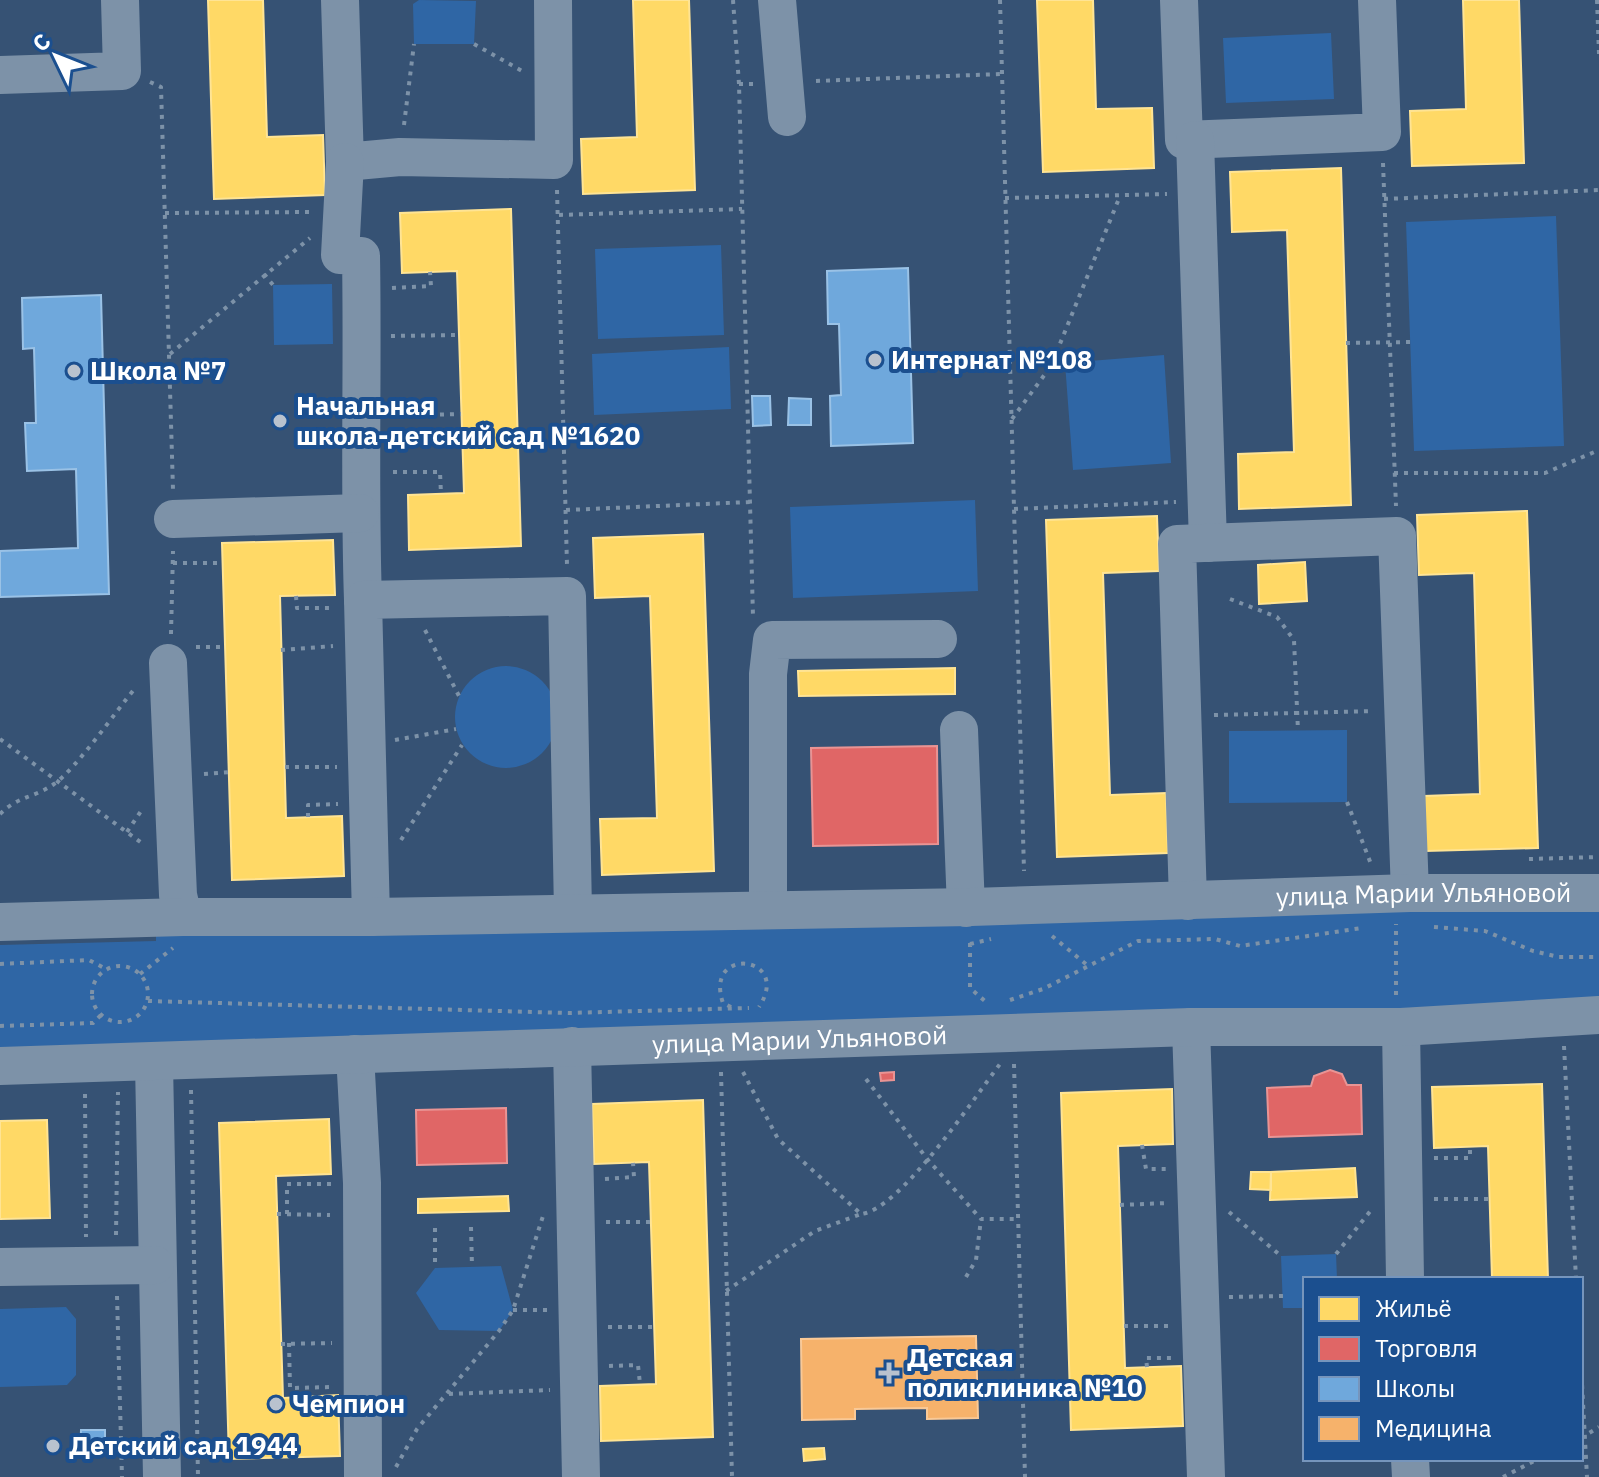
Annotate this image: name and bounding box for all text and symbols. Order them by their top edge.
north arrow [16,16,96,96]
text: С [26,27,56,57]
place label: Интернат №108 [891,342,1092,376]
marker: Интернат №108 [866,351,884,369]
place label: Школа №7 [90,353,226,387]
marker: Школа №7 [65,362,83,380]
place label: Начальная школа-детский сад №1620 [296,388,640,452]
marker: Начальная школа-детский сад №1620 [271,412,289,430]
street label: улица Марии Ульяновой [1275,875,1571,913]
street label: улица Марии Ульяновой [651,1017,948,1061]
legend [1303,1277,1583,1461]
text: Жильё [1375,1292,1452,1324]
text: Торговля [1375,1332,1478,1364]
place label: Детская поликлиника №10 [907,1340,1143,1404]
marker: Детская поликлиника №10 [878,1362,900,1384]
text: Школы [1375,1372,1455,1404]
place label: Чемпион [292,1386,405,1420]
marker: Чемпион [267,1395,285,1413]
text: Медицина [1375,1412,1492,1444]
place label: Детский сад 1944 [69,1428,298,1462]
marker: Детский сад 1944 [44,1437,62,1455]

